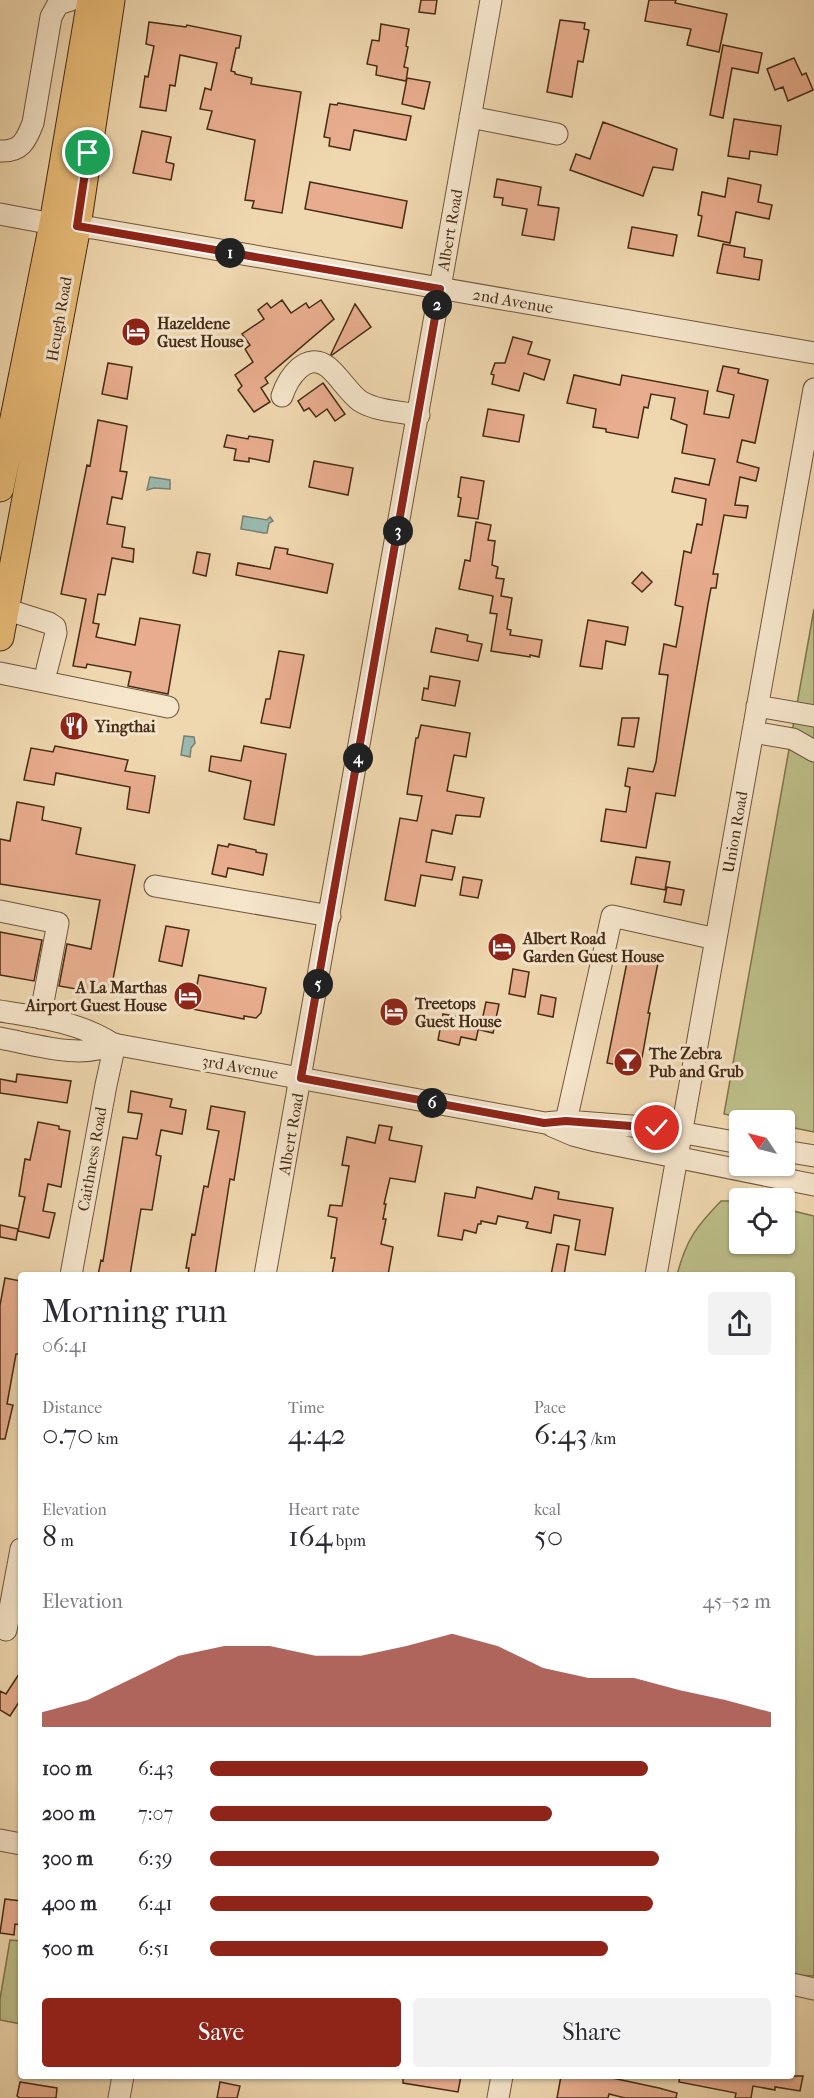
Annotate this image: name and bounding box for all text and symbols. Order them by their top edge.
pin [62,127,113,178]
icon: arrive [71,136,104,169]
street label: Albert Road [433,187,467,273]
pin: 1 [215,238,245,268]
text: 1 [227,243,233,262]
street label: Heugh Road [42,275,76,363]
street label: 2nd Avenue [471,285,555,317]
pin: 2 [422,290,452,320]
text: 2 [433,295,441,314]
place label: Hazeldene Guest House [157,314,244,351]
hotel icon: Hazeldene Guest House [120,316,152,348]
pin: 3 [383,516,413,546]
text: 3 [395,521,401,540]
restaurant icon: Yingthai [58,710,90,742]
place label: Yingthai [94,717,156,737]
pin: 4 [343,743,373,773]
text: 4 [353,748,363,767]
street label: Union Road [718,789,752,874]
place label: Albert Road Garden Guest House [522,929,664,966]
hotel icon: Albert Road Garden Guest House [486,931,518,963]
pin: 5 [303,969,333,999]
text: 5 [315,974,321,993]
place label: A La Marthas Airport Guest House [24,978,167,1016]
hotel icon: A La Marthas Airport Guest House [172,980,204,1012]
place label: Treetops Guest House [414,994,502,1031]
hotel icon: Treetops Guest House [378,996,410,1028]
place label: The Zebra Pub and Grub [648,1044,744,1081]
bar icon: The Zebra Pub and Grub [612,1046,644,1078]
street label: 3rd Avenue [200,1051,280,1083]
pin: 6 [417,1088,447,1118]
street label: Albert Road [274,1091,308,1177]
text: 6 [428,1093,436,1112]
pin [631,1102,682,1153]
street label: Caithness Road [73,1105,111,1213]
north arrow [729,1110,795,1176]
map controls [729,1110,795,1254]
icon: check [640,1111,673,1144]
button: locate [729,1188,795,1254]
text: Morning run [42,1292,227,1331]
button: share [708,1292,771,1355]
text: 06:41 [42,1334,88,1357]
text: Distance [42,1398,102,1417]
text: Time [288,1398,324,1417]
text: Pace [534,1398,566,1417]
text: 0.70 [42,1417,94,1452]
text: 4:42 [288,1417,346,1452]
text: 6:43 [534,1417,588,1452]
text: km [94,1429,119,1448]
text: /km [588,1429,616,1448]
text: Elevation [42,1500,107,1519]
text: Heart rate [288,1500,360,1519]
text: kcal [534,1500,561,1519]
text: 8 [42,1519,57,1554]
text: 164 [288,1519,332,1554]
text: 50 [534,1519,563,1554]
text: m [57,1531,74,1550]
text: bpm [332,1531,366,1550]
text: Elevation [42,1590,123,1613]
text: 45–52 m [703,1590,771,1613]
text: 100 m [42,1757,92,1780]
text: 6:43 [138,1757,174,1780]
text: 200 m [42,1802,95,1825]
text: 7:07 [138,1802,173,1825]
text: 300 m [42,1847,93,1870]
text: 6:39 [138,1847,172,1870]
text: 400 m [42,1892,97,1915]
text: 6:41 [138,1892,173,1915]
text: 500 m [42,1937,94,1960]
text: 6:51 [138,1937,169,1960]
button: Save [42,1998,401,2067]
button: Share [413,1998,771,2067]

